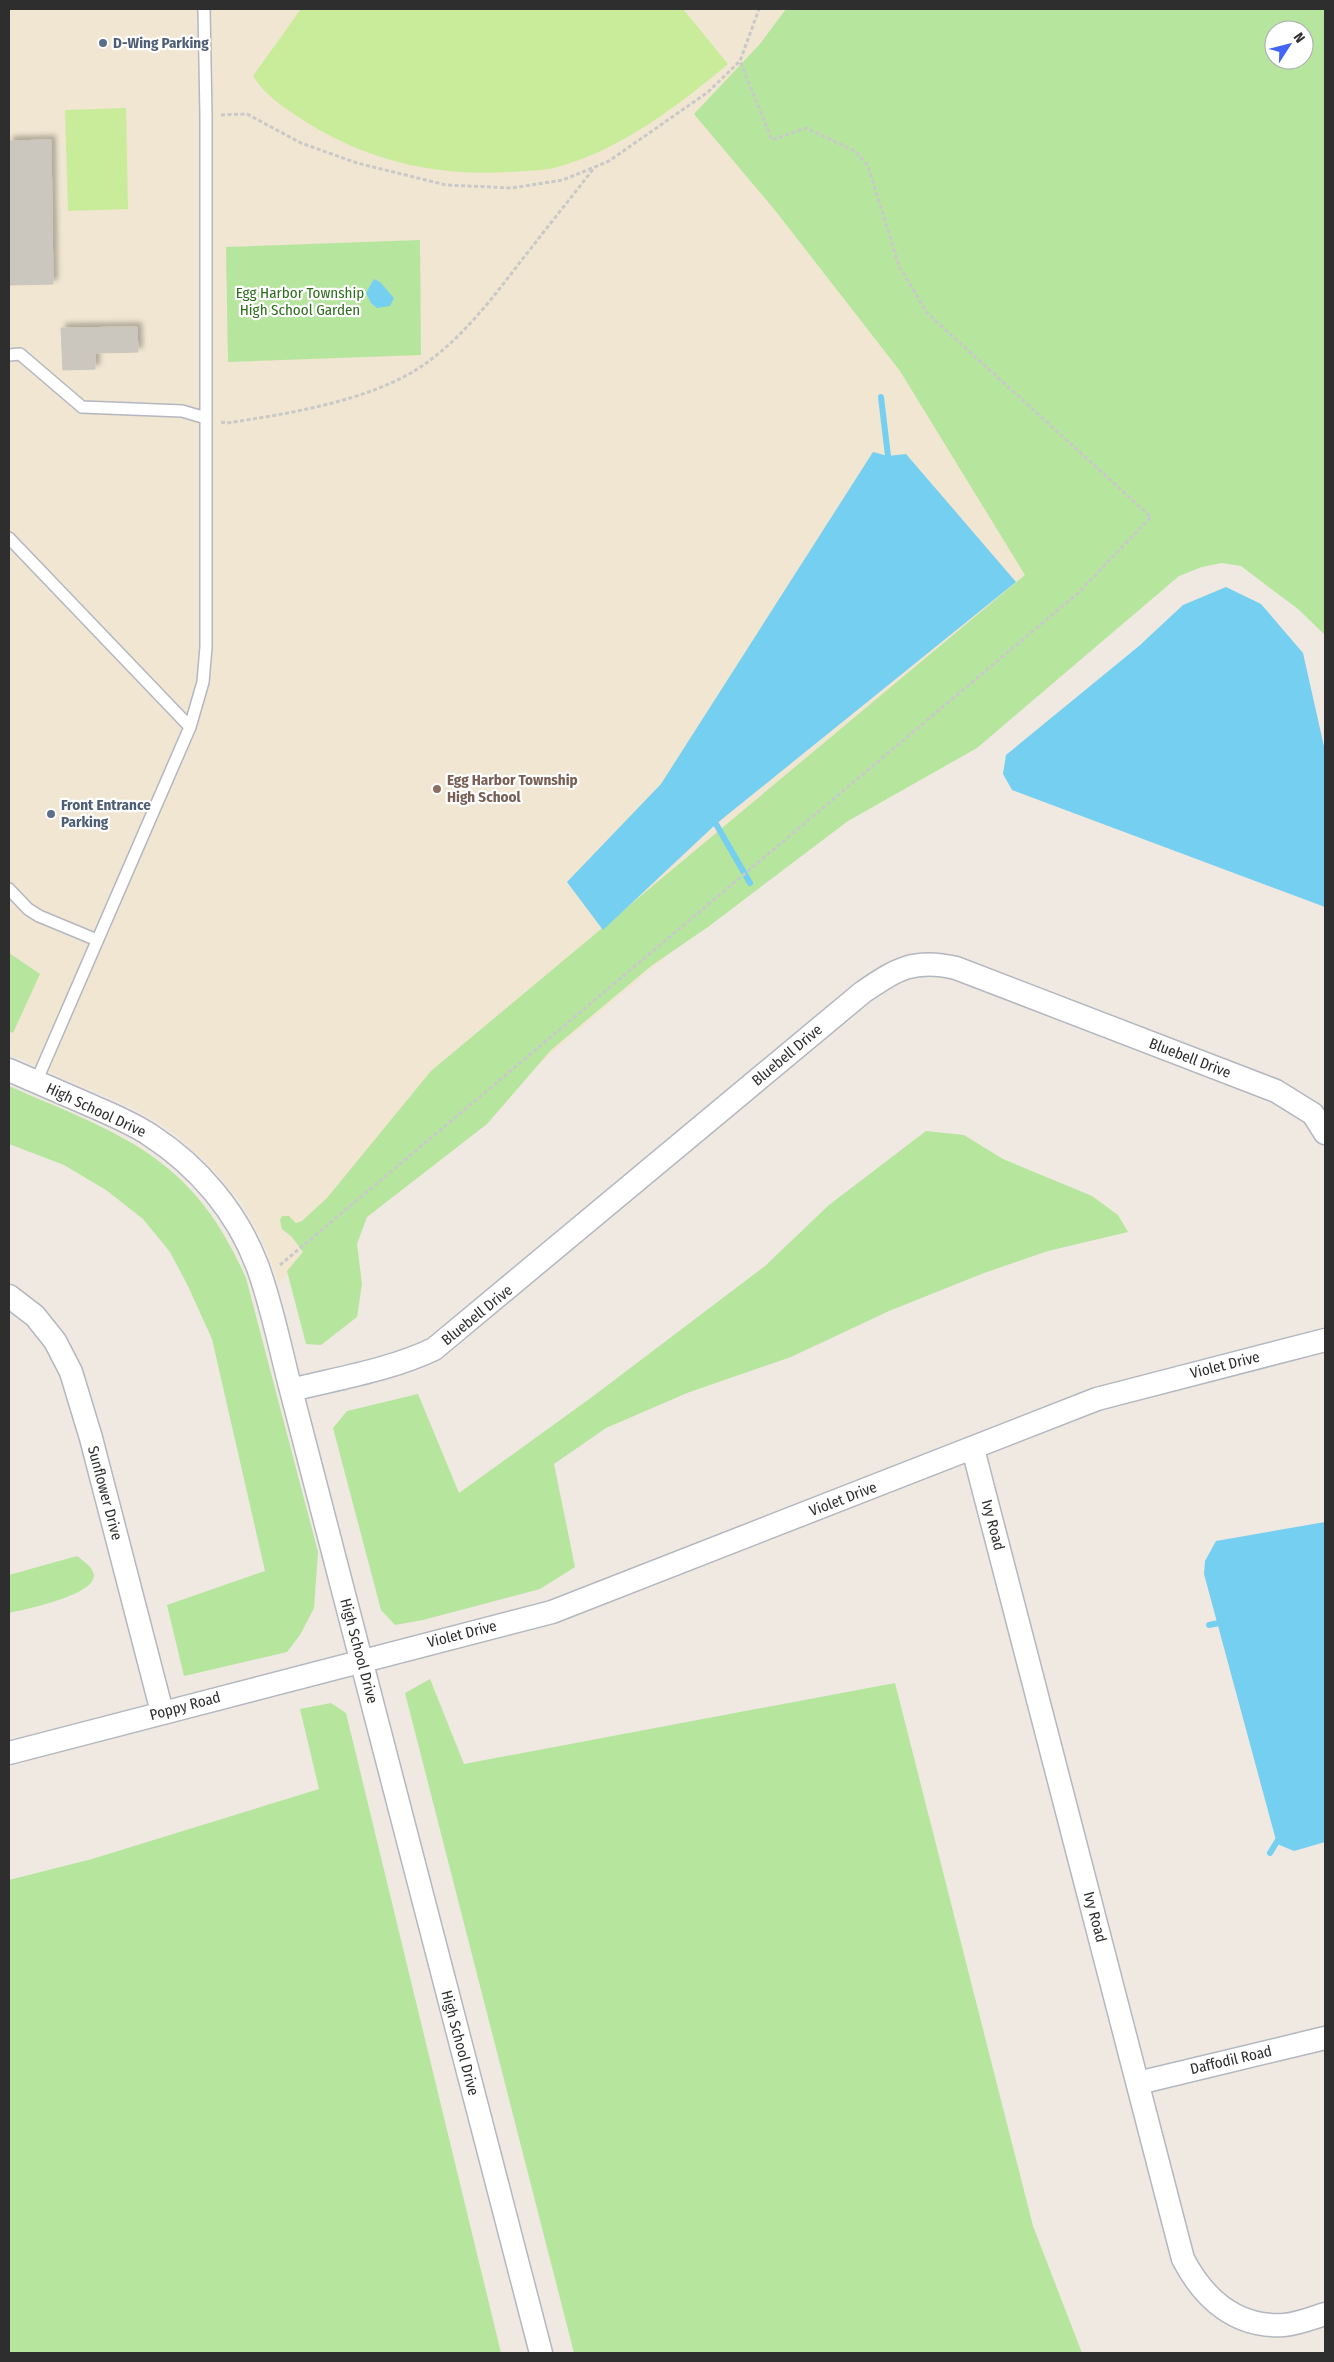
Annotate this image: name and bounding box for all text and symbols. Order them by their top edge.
north arrow [1264,20,1314,70]
text: N [1290,29,1308,46]
place label: D-Wing Parking [113,34,209,52]
marker: D-Wing Parking [97,37,109,49]
park label: Egg Harbor Township High School Garden [236,284,364,319]
place label: Egg Harbor Township High School [447,771,578,806]
marker: Egg Harbor Township High School [431,783,443,795]
place label: Front Entrance Parking [61,796,151,831]
marker: Front Entrance Parking [45,808,57,820]
street label: Bluebell Drive [748,1020,826,1090]
street label: Bluebell Drive [1147,1034,1233,1082]
street label: High School Drive [43,1079,149,1141]
street label: Bluebell Drive [438,1281,516,1349]
street label: Violet Drive [1188,1348,1262,1382]
street label: Sunflower Drive [84,1444,126,1542]
street label: Violet Drive [807,1478,879,1520]
street label: Ivy Road [978,1498,1008,1552]
street label: High School Drive [336,1596,382,1706]
street label: Violet Drive [425,1617,499,1651]
street label: Poppy Road [148,1688,222,1724]
street label: Ivy Road [1080,1890,1110,1944]
street label: High School Drive [437,1988,483,2098]
street label: Daffodil Road [1188,2042,1274,2078]

